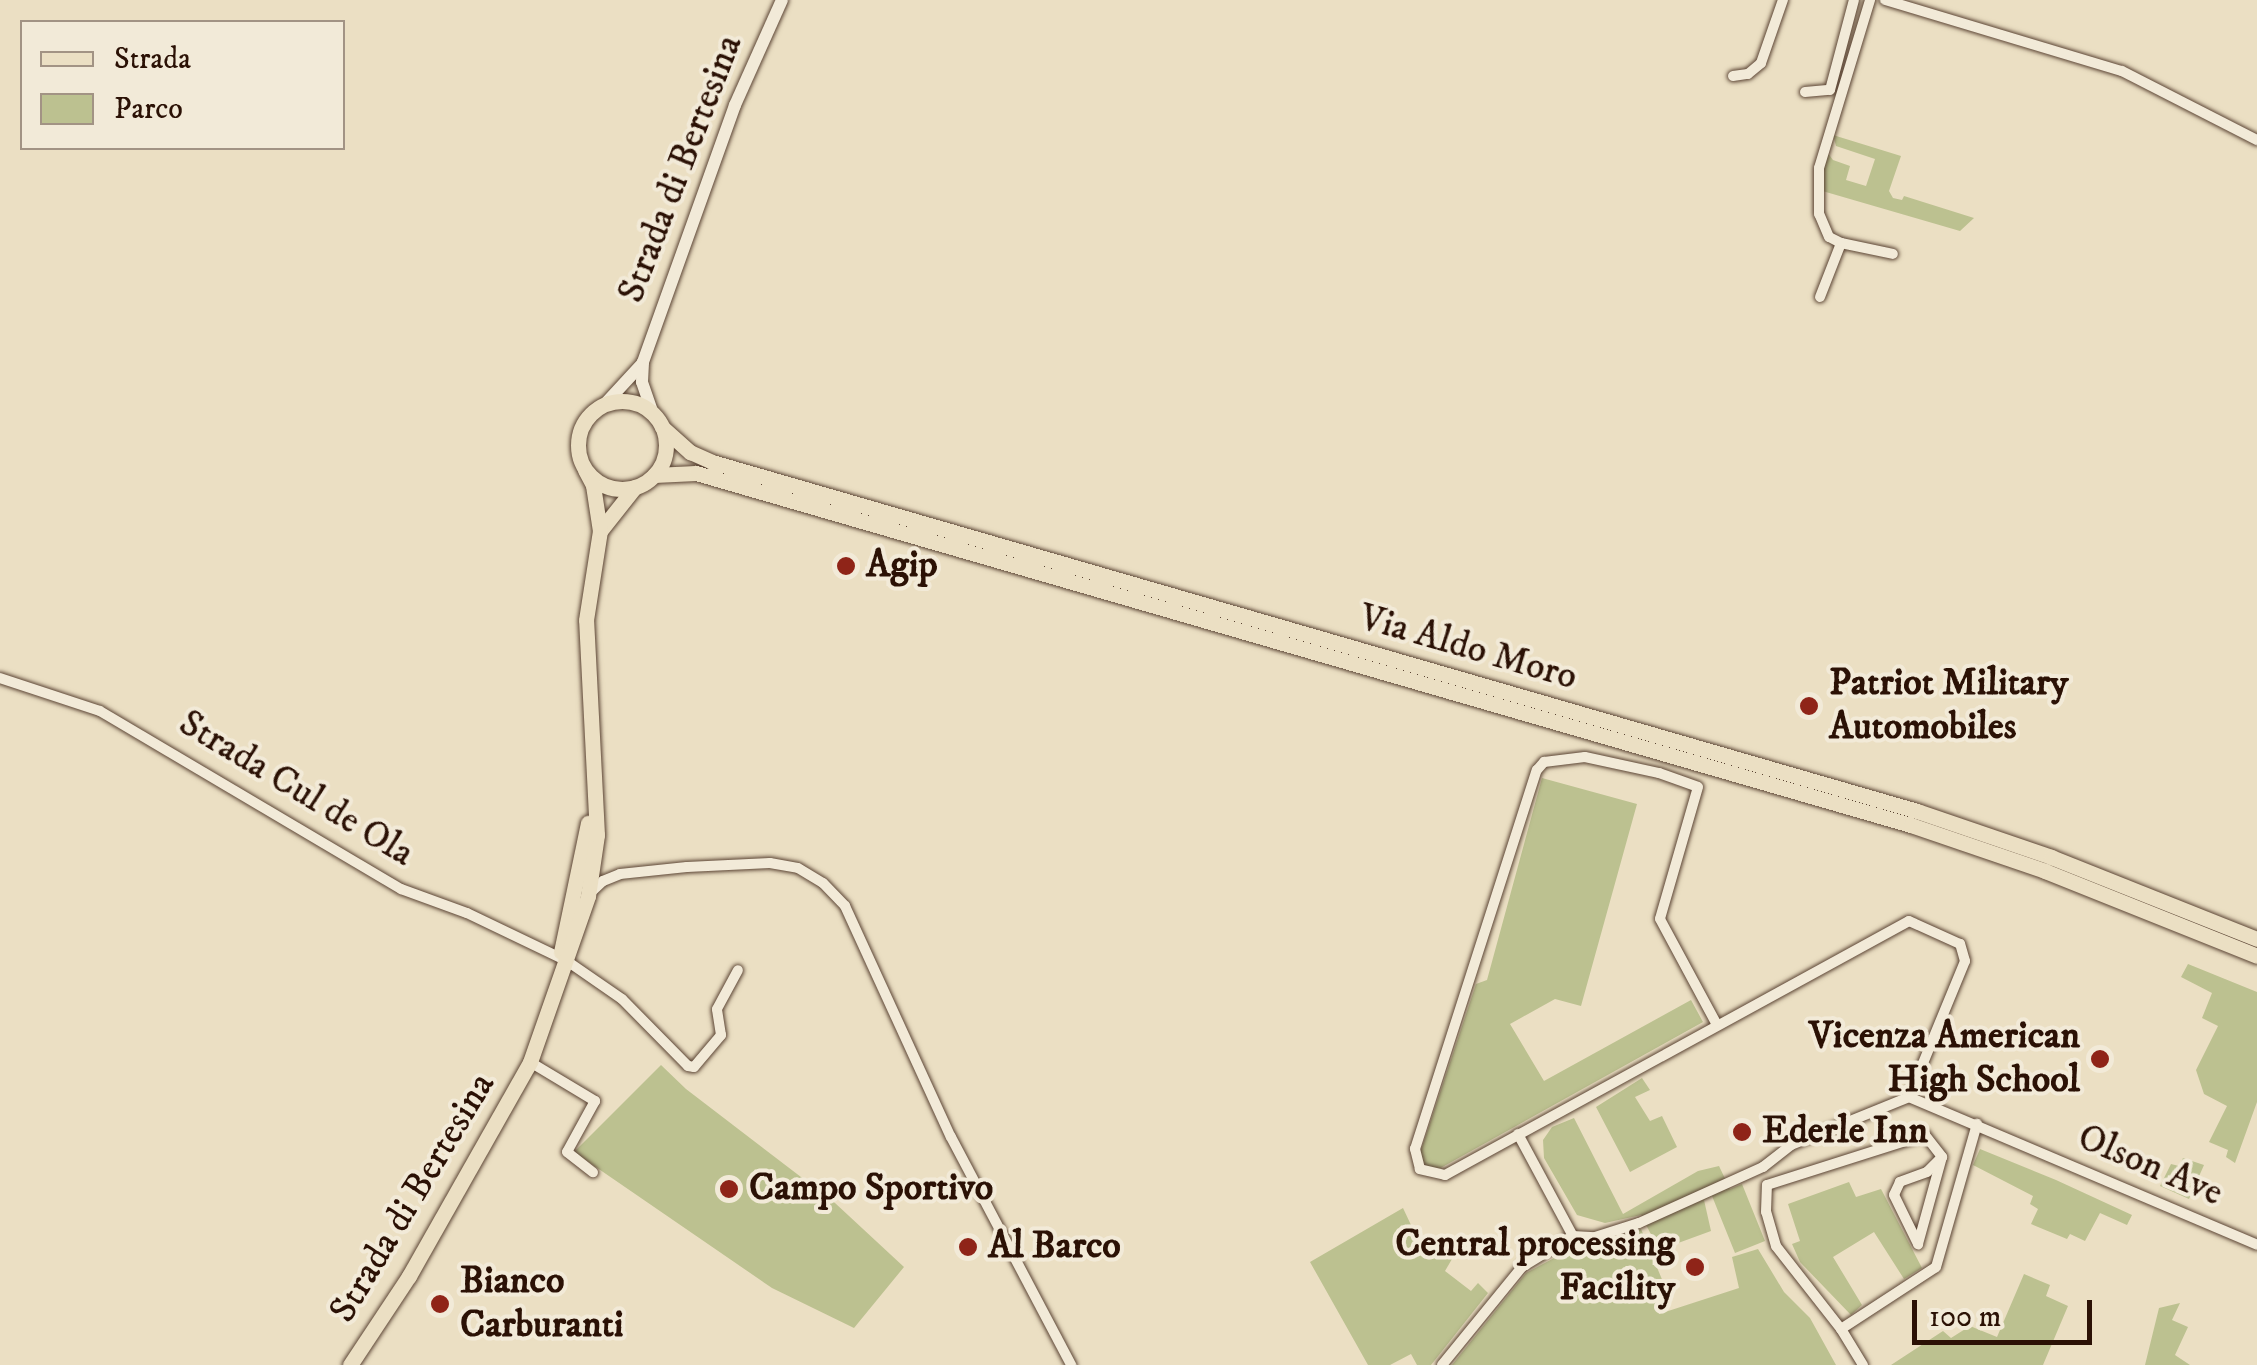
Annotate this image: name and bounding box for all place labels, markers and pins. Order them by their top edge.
place label: Agip [866,543,938,589]
marker: Agip [835,555,857,577]
place label: Patriot Military Automobiles [1829,661,2068,751]
marker: Patriot Military Automobiles [1798,695,1820,717]
place label: Vicenza American High School [1809,1014,2080,1104]
marker: Vicenza American High School [2089,1048,2111,1070]
place label: Ederle Inn [1762,1109,1928,1155]
marker: Ederle Inn [1731,1121,1753,1143]
place label: Campo Sportivo [749,1166,993,1212]
marker: Campo Sportivo [718,1178,740,1200]
place label: Central processing Facility [1395,1222,1675,1312]
place label: Al Barco [988,1224,1121,1270]
marker: Al Barco [957,1236,979,1258]
marker: Central processing Facility [1684,1256,1706,1278]
place label: Bianco Carburanti [460,1259,624,1348]
marker: Bianco Carburanti [429,1293,451,1315]

